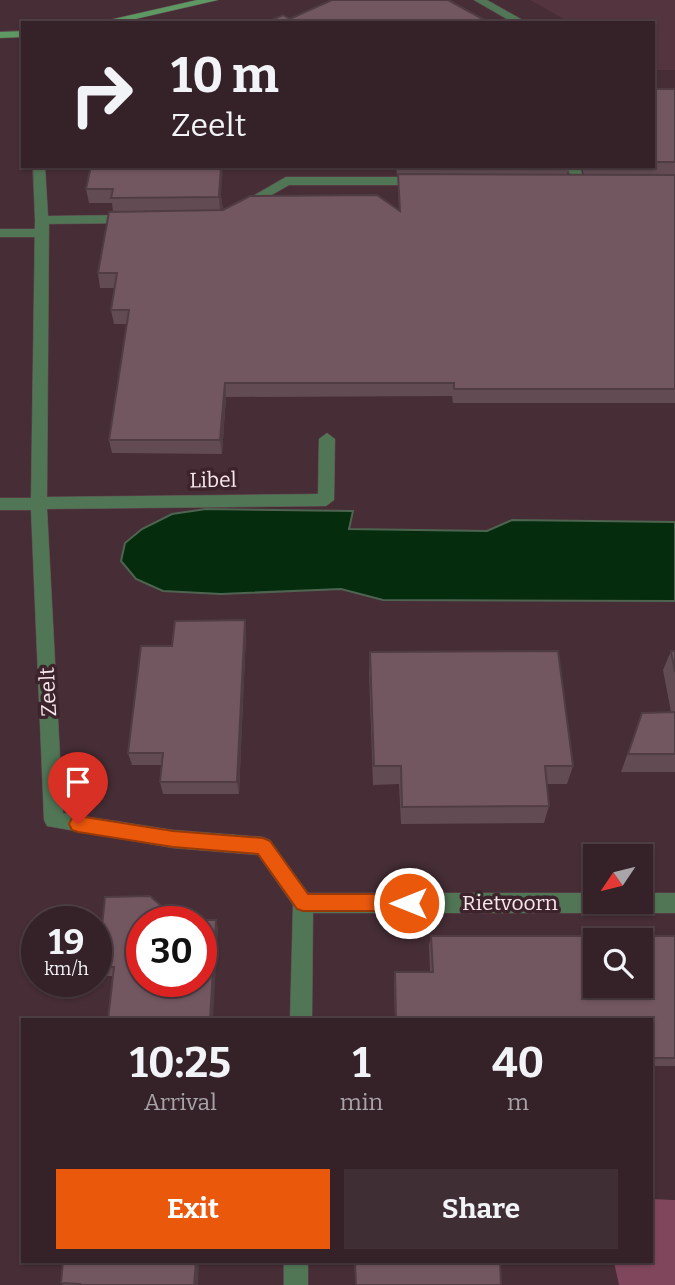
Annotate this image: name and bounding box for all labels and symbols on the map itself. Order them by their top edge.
street label: Libel [189,467,237,493]
street label: Zeelt [34,666,62,717]
pin [48,752,108,824]
north arrow [583,844,653,914]
position arrow [372,866,446,940]
street label: Rietvoorn [462,890,558,916]
speed limit sign: 30 [126,906,217,997]

